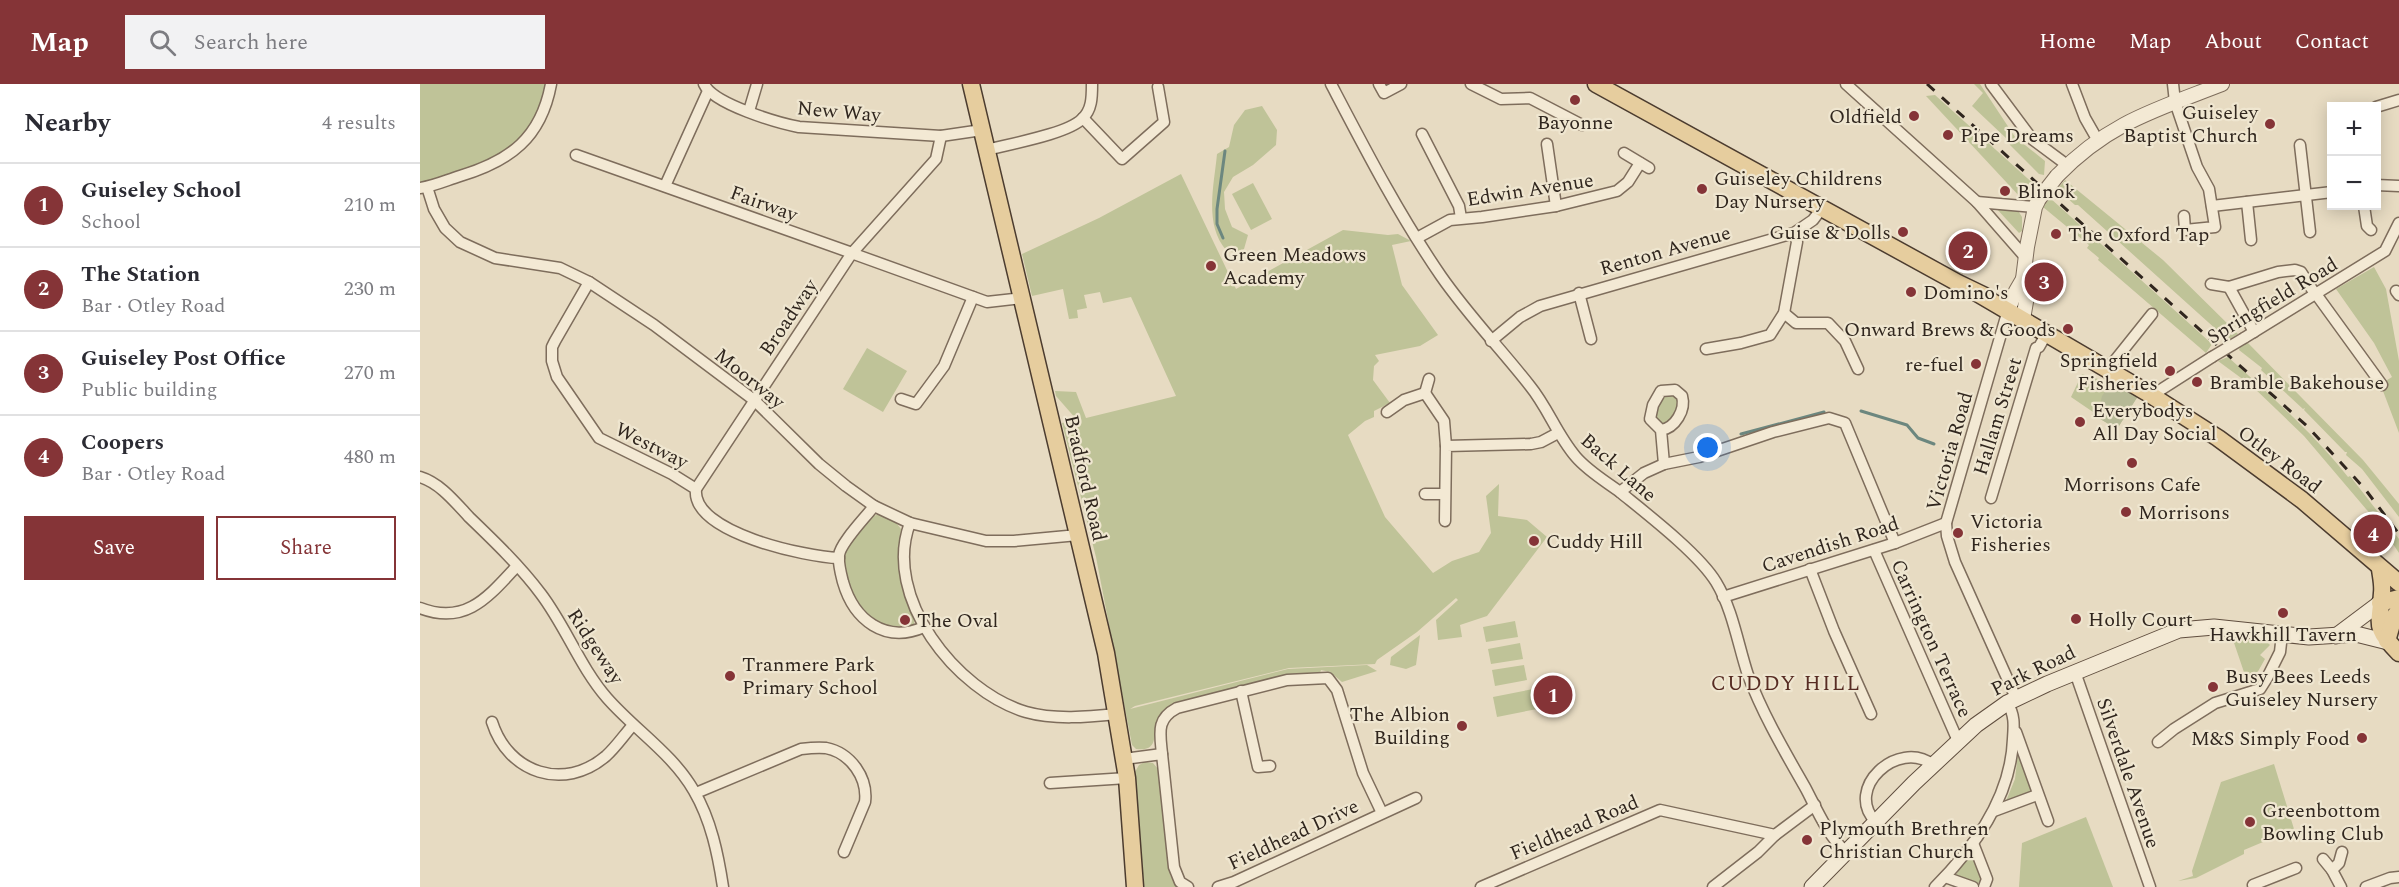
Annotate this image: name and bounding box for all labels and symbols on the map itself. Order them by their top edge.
street label: New Way [796,93,884,131]
marker: Bayonne [1568,93,1582,107]
place label: Guiseley Baptist Church [2123,98,2259,151]
place label: Oldfield [1829,102,1902,132]
place label: Bayonne [1537,108,1613,138]
marker: Oldfield [1907,109,1921,123]
marker: Guiseley Baptist Church [2263,117,2277,131]
place label: Pipe Dreams [1960,121,2074,151]
marker: Pipe Dreams [1941,128,1955,142]
place label: Guiseley Childrens Day Nursery [1714,164,1883,217]
street label: Edwin Avenue [1464,165,1596,215]
place label: Blinok [2017,177,2076,207]
street label: Fairway [726,178,803,231]
marker: Guiseley Childrens Day Nursery [1695,182,1709,196]
marker: Blinok [1998,184,2012,198]
street label: Renton Avenue [1596,218,1734,284]
place label: Guise & Dolls [1769,218,1891,248]
place label: The Oxford Tap [2068,220,2209,250]
marker: Guise & Dolls [1896,225,1910,239]
marker: The Oxford Tap [2049,227,2063,241]
pin: 2 [1948,228,1988,274]
place label: Green Meadows Academy [1223,240,1367,293]
street label: Springfield Road [2201,250,2344,352]
marker: Green Meadows Academy [1204,259,1218,273]
pin: 3 [2024,260,2064,304]
street label: Broadway [752,272,826,362]
place label: Domino's [1923,278,2009,308]
marker: Domino's [1904,285,1918,299]
place label: Onward Brews & Goods [1844,315,2056,345]
marker: Onward Brews & Goods [2061,322,2075,336]
street label: Moorway [708,341,792,417]
place label: Springfield Fisheries [2060,346,2158,399]
place label: re-fuel [1905,350,1964,380]
street label: Hallam Street [1966,354,2030,479]
marker: re-fuel [1969,357,1983,371]
marker: Springfield Fisheries [2163,364,2177,378]
place label: Bramble Bakehouse [2209,368,2384,398]
marker: Bramble Bakehouse [2190,375,2204,389]
street label: Victoria Road [1919,388,1981,514]
place label: Everybodys All Day Social [2092,396,2217,449]
street label: Bradford Road [1056,412,1114,544]
street label: Westway [610,415,695,478]
marker: Everybodys All Day Social [2073,415,2087,429]
street label: Otley Road [2231,418,2328,501]
street label: Back Lane [1574,426,1663,509]
your location [1693,433,1722,462]
marker: Morrisons Cafe [2125,456,2139,470]
place label: Morrisons Cafe [2063,470,2201,500]
place label: Morrisons [2138,498,2230,528]
marker: Morrisons [2119,505,2133,519]
place label: Victoria Fisheries [1970,507,2051,560]
street label: Cavendish Road [1758,509,1903,581]
pin: 4 [2354,512,2392,556]
marker: Victoria Fisheries [1951,526,1965,540]
place label: Cuddy Hill [1546,527,1643,557]
marker: Cuddy Hill [1527,534,1541,548]
street label: Carrington Terrace [1883,554,1980,722]
street label: Ridgeway [559,603,632,692]
place label: Holly Court [2088,605,2193,635]
place label: The Oval [917,606,999,636]
marker: Hawkhill Tavern [2276,606,2290,620]
marker: Holly Court [2069,612,2083,626]
marker: The Oval [898,613,912,627]
place label: Hawkhill Tavern [2209,620,2357,650]
street label: Park Road [1986,637,2081,704]
place label: Tranmere Park Primary School [742,650,878,703]
place label: Busy Bees Leeds Guiseley Nursery [2225,662,2379,715]
district label: CUDDY HILL [1711,668,1861,700]
marker: Tranmere Park Primary School [723,669,737,683]
pin: 1 [1534,672,1572,718]
marker: Busy Bees Leeds Guiseley Nursery [2206,680,2220,694]
street label: Silverdale Avenue [2088,694,2168,853]
place label: The Albion Building [1350,700,1450,753]
marker: The Albion Building [1455,719,1469,733]
place label: M&S Simply Food [2191,724,2350,754]
marker: M&S Simply Food [2355,731,2369,745]
street label: Fieldhead Road [1505,787,1644,869]
street label: Fieldhead Drive [1223,791,1364,878]
place label: Greenbottom Bowling Club [2262,796,2384,849]
place label: Plymouth Brethren Christian Church [1819,814,1989,867]
marker: Greenbottom Bowling Club [2243,815,2257,829]
marker: Plymouth Brethren Christian Church [1800,833,1814,847]

